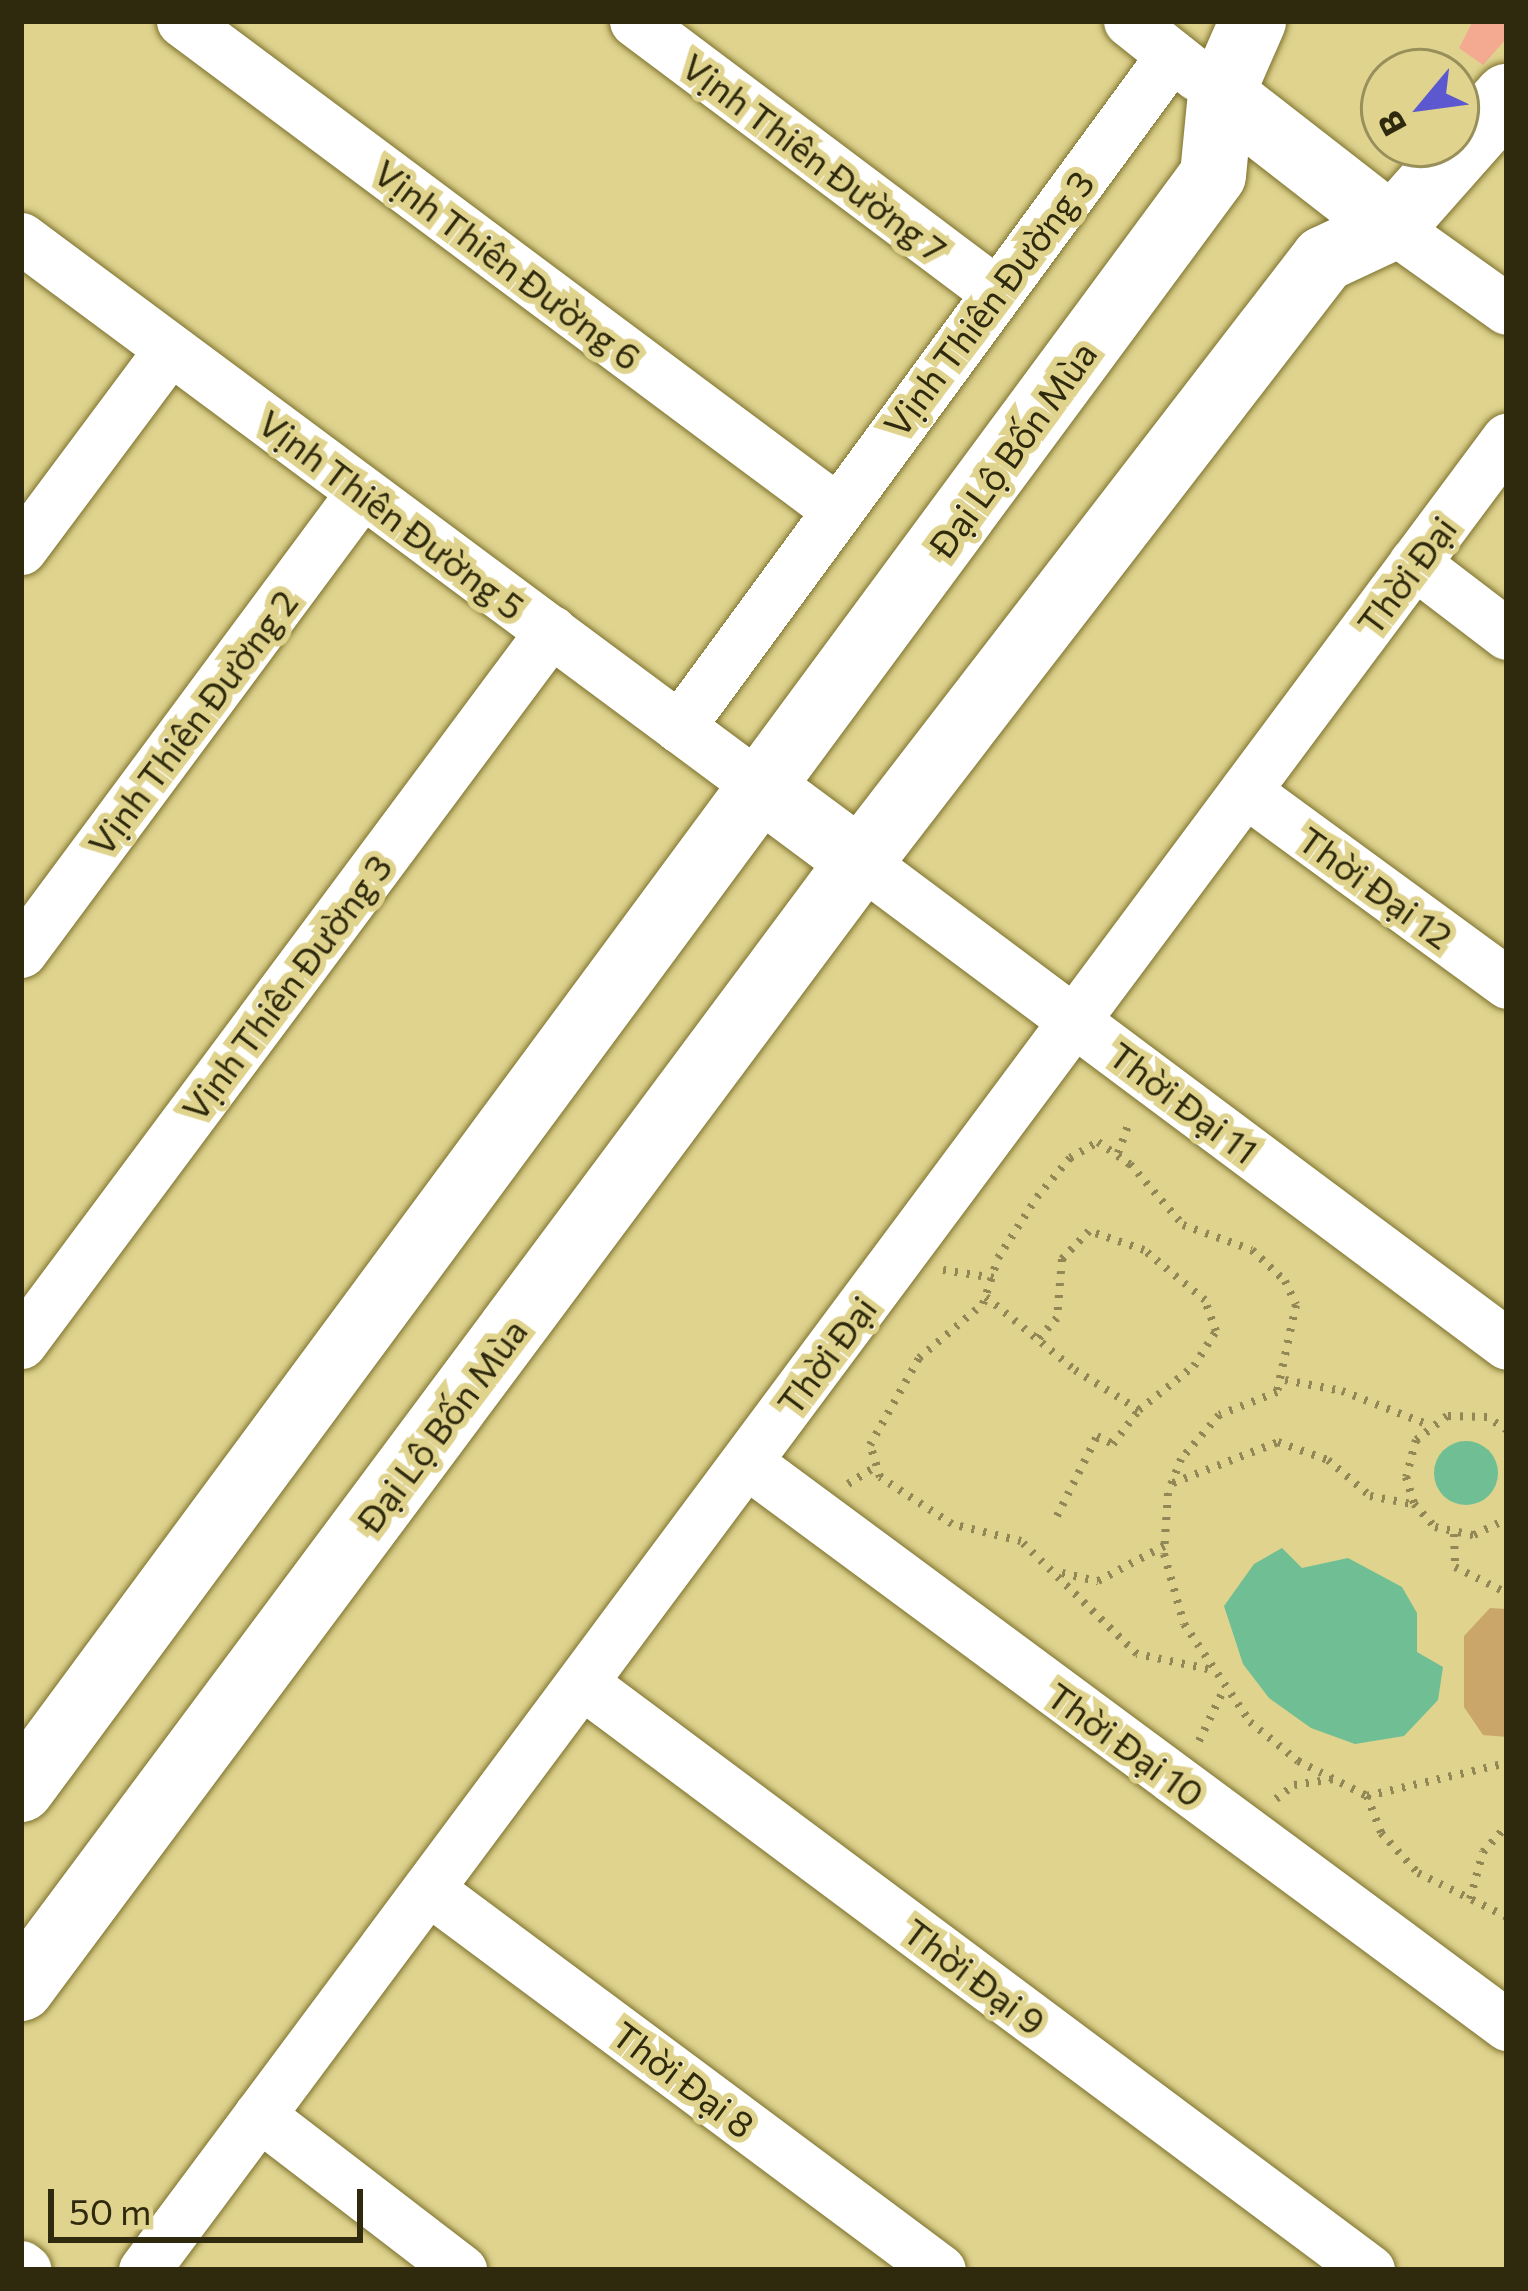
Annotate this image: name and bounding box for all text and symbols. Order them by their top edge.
street label: Vịnh Thiên Đường 7 [674,44,956,270]
north arrow [1360,48,1480,168]
text: B [1367,105,1414,144]
street label: Vịnh Thiên Đường 6 [366,150,650,378]
street label: Vịnh Thiên Đường 3 [874,162,1102,444]
street label: Đại Lộ Bốn Mùa [919,333,1105,565]
street label: Vịnh Thiên Đường 5 [251,400,533,628]
street label: Thời Đại [1347,507,1465,643]
street label: Vịnh Thiên Đường 2 [78,581,306,863]
street label: Thời Đại 12 [1291,817,1461,957]
street label: Vịnh Thiên Đường 3 [172,846,400,1128]
street label: Thời Đại 11 [1101,1032,1267,1172]
street label: Thời Đại [767,1287,885,1423]
street label: Đại Lộ Bốn Mùa [347,1310,535,1540]
street label: Thời Đại 10 [1039,1673,1213,1815]
street label: Thời Đại 9 [896,1909,1054,2043]
street label: Thời Đại 8 [605,2012,763,2146]
scale bar [54,2165,369,2239]
text: 50 m [69,2188,151,2232]

